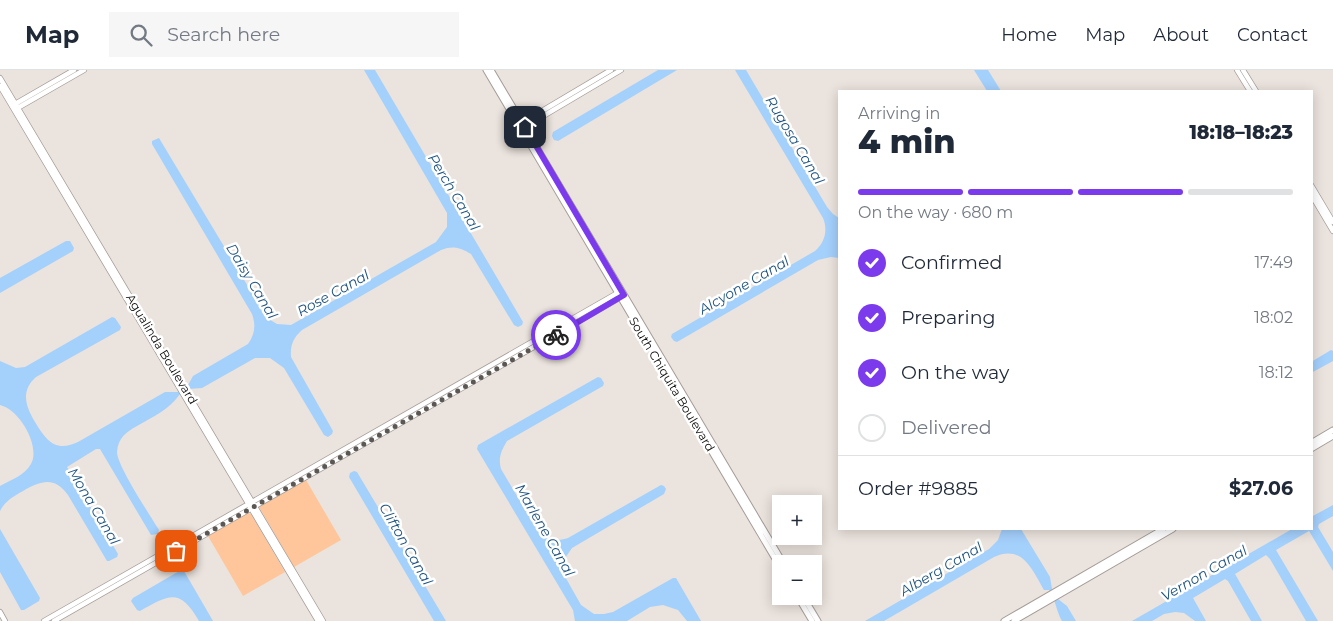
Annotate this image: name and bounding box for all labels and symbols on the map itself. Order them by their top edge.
water label: Rugosa Canal [762,93,829,188]
pin [504,106,546,148]
water label: Perch Canal [424,150,484,234]
water label: Daisy Canal [222,240,282,322]
water label: Alcyone Canal [695,252,793,319]
water label: Rose Canal [294,266,372,320]
street label: Agualinda Boulevard [123,291,201,407]
courier [531,310,581,360]
street label: South Chiquita Boulevard [626,314,718,454]
water label: Mona Canal [64,464,124,548]
water label: Marlene Canal [511,480,579,580]
water label: Clifton Canal [375,500,437,588]
pin [155,530,197,572]
water label: Alberg Canal [896,538,986,600]
water label: Vernon Canal [1158,541,1250,605]

